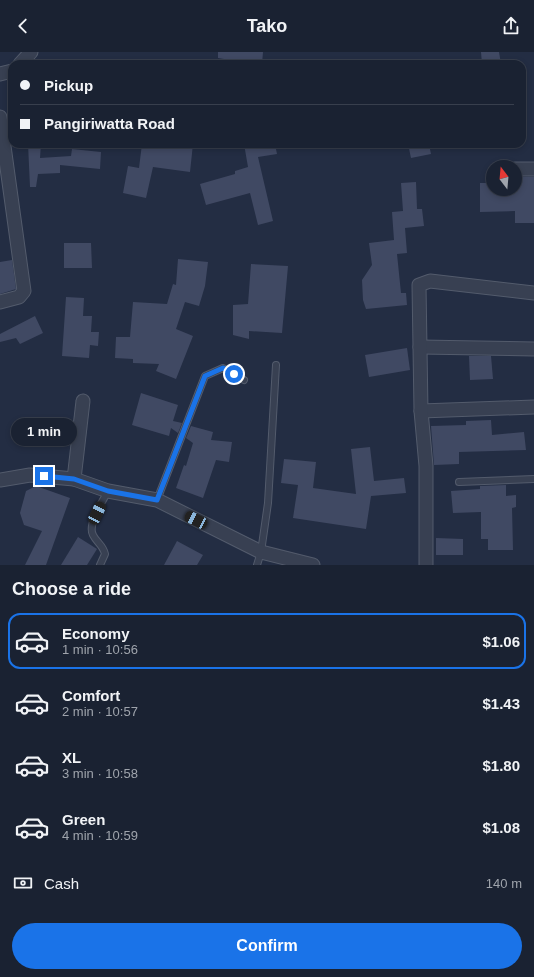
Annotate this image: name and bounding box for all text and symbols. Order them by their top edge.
icon: back [12,15,34,37]
icon: share [500,15,522,37]
text: Tako [247,16,287,36]
text: Pickup [44,77,93,94]
text: Pangiriwatta Road [44,115,175,132]
north arrow [486,160,522,196]
map controls [486,160,522,196]
route start [225,365,243,383]
callout: 1 min [11,418,77,446]
text: 1 min [27,424,61,439]
route end [35,467,53,485]
car [86,500,108,526]
car [183,509,209,531]
text: Choose a ride [12,579,131,599]
icon: car [14,623,50,659]
text: Economy [62,625,130,642]
text: $1.06 [482,633,520,650]
text: 1 min · 10:56 [62,642,138,657]
icon: car [14,685,50,721]
text: Comfort [62,687,120,704]
text: $1.43 [482,695,520,712]
text: 2 min · 10:57 [62,704,138,719]
icon: car [14,747,50,783]
text: XL [62,749,81,766]
text: $1.80 [482,757,520,774]
text: 3 min · 10:58 [62,766,138,781]
icon: car [14,809,50,845]
text: Green [62,811,105,828]
text: $1.08 [482,819,520,836]
text: 4 min · 10:59 [62,828,138,843]
icon: cash [12,872,34,894]
text: Cash [44,875,79,892]
text: 140 m [486,876,522,891]
button: Confirm [12,923,522,969]

